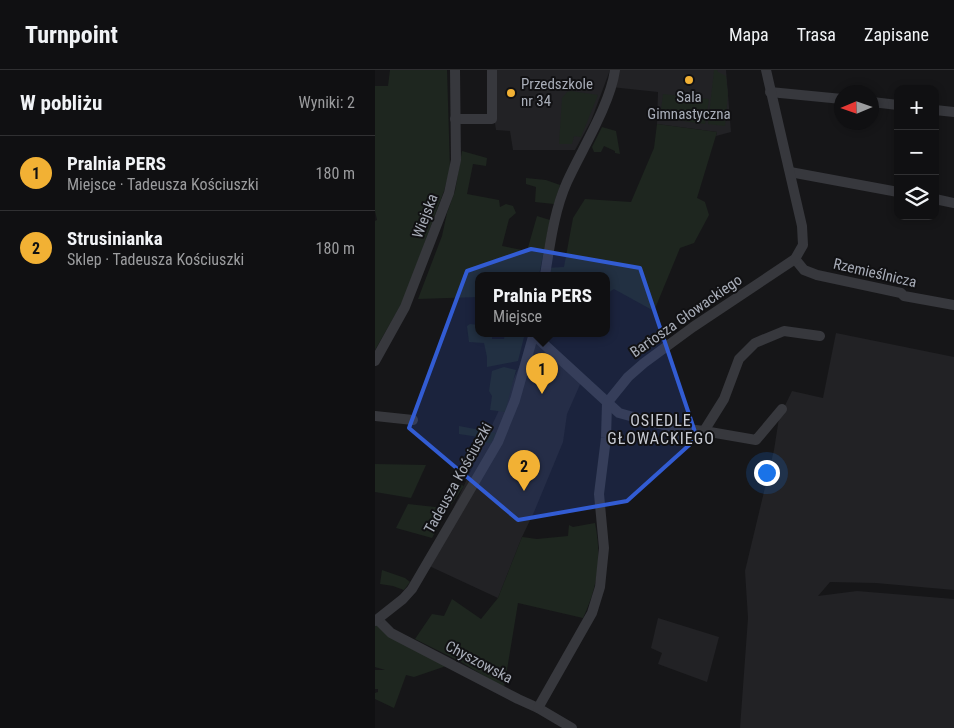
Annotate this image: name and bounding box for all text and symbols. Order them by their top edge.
text: Turnpoint [25,21,118,49]
text: Mapa [729,24,769,45]
text: Trasa [797,24,836,45]
text: Zapisane [864,24,929,45]
marker: Sala Gimnastyczna [683,74,695,86]
place label: Przedszkole nr 34 [521,75,593,110]
north arrow [834,85,879,130]
map controls [894,85,939,220]
button: + [894,85,939,130]
marker: Przedszkole nr 34 [505,87,517,99]
place label: Sala Gimnastyczna [647,88,731,123]
text: W pobliżu [20,91,102,115]
text: Wyniki: 2 [299,93,355,112]
button: − [894,130,939,175]
text: Pralnia PERS [67,152,166,175]
text: 1 [32,164,40,183]
text: 180 m [316,164,355,183]
text: Miejsce · Tadeusza Kościuszki [67,175,259,194]
button: layers [894,175,939,220]
street label: Wiejska [408,191,442,241]
text: Strusinianka [67,227,163,250]
text: 2 [32,239,40,258]
text: 180 m [316,239,355,258]
text: Sklep · Tadeusza Kościuszki [67,250,244,269]
street label: Rzemieślnicza [832,255,918,291]
street label: Bartosza Głowackiego [627,271,745,361]
popup [475,272,610,337]
text: Pralnia PERS [493,284,592,307]
text: Miejsce [493,307,542,326]
pin: 1 [526,353,558,394]
district label: OSIEDLE GŁOWACKIEGO [607,411,715,448]
street label: Tadeusza Kościuszki [420,420,496,536]
pin: 2 [508,450,540,491]
your location [754,460,780,486]
street label: Chyszowska [442,637,516,687]

